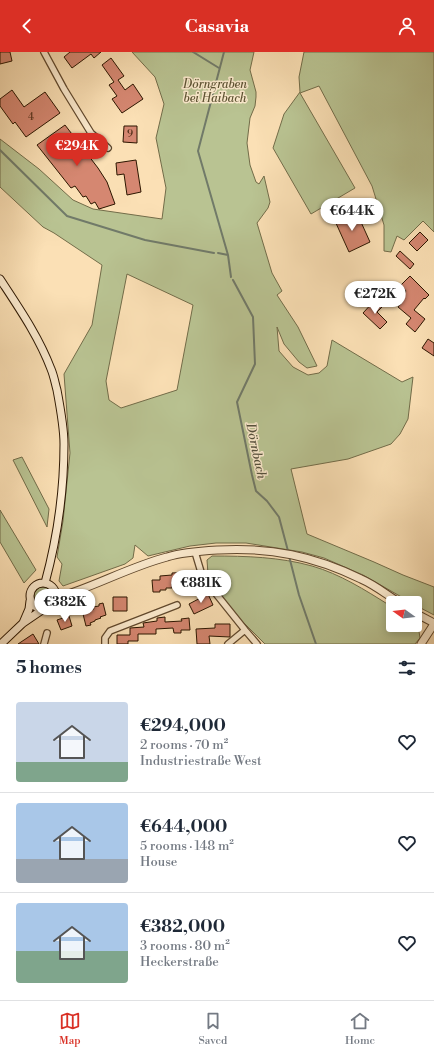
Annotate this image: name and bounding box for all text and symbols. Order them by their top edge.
icon: back [16,15,38,37]
text: Casavia [185,15,249,38]
icon: person [396,15,418,37]
park label: Dörngraben bei Haibach [182,77,247,106]
house number: 4 [28,111,34,123]
house number: 9 [127,128,133,140]
pin: €294K [49,133,105,167]
text: €294K [55,138,99,154]
pin: €644K [324,198,380,232]
text: €644K [329,203,375,219]
pin: €272K [347,281,403,315]
text: €272K [354,286,396,302]
water label: Dörnbach [242,421,270,481]
pin: €881K [173,570,229,604]
text: €881K [180,575,222,591]
pin: €382K [37,589,93,623]
text: €382K [43,594,87,610]
north arrow [386,596,422,632]
map controls [386,596,422,632]
text: 5 homes [16,657,82,679]
icon: filters [396,657,418,679]
text: €294,000 [140,715,226,737]
icon: home [48,718,96,766]
icon: heart [396,731,418,753]
text: 2 rooms · 70 m² [140,737,228,753]
text: Industriestraße West [140,753,262,769]
text: €644,000 [140,816,227,838]
icon: home [48,819,96,867]
icon: heart [396,832,418,854]
text: 5 rooms · 148 m² [140,838,234,854]
text: House [140,854,177,870]
text: €382,000 [140,916,225,938]
icon: home [48,919,96,967]
icon: heart [396,932,418,954]
text: 3 rooms · 80 m² [140,938,230,954]
text: Heckerstraße [140,954,219,970]
tab: Map [59,1010,81,1048]
tab: Saved [198,1010,227,1048]
tab: Home [345,1010,375,1048]

